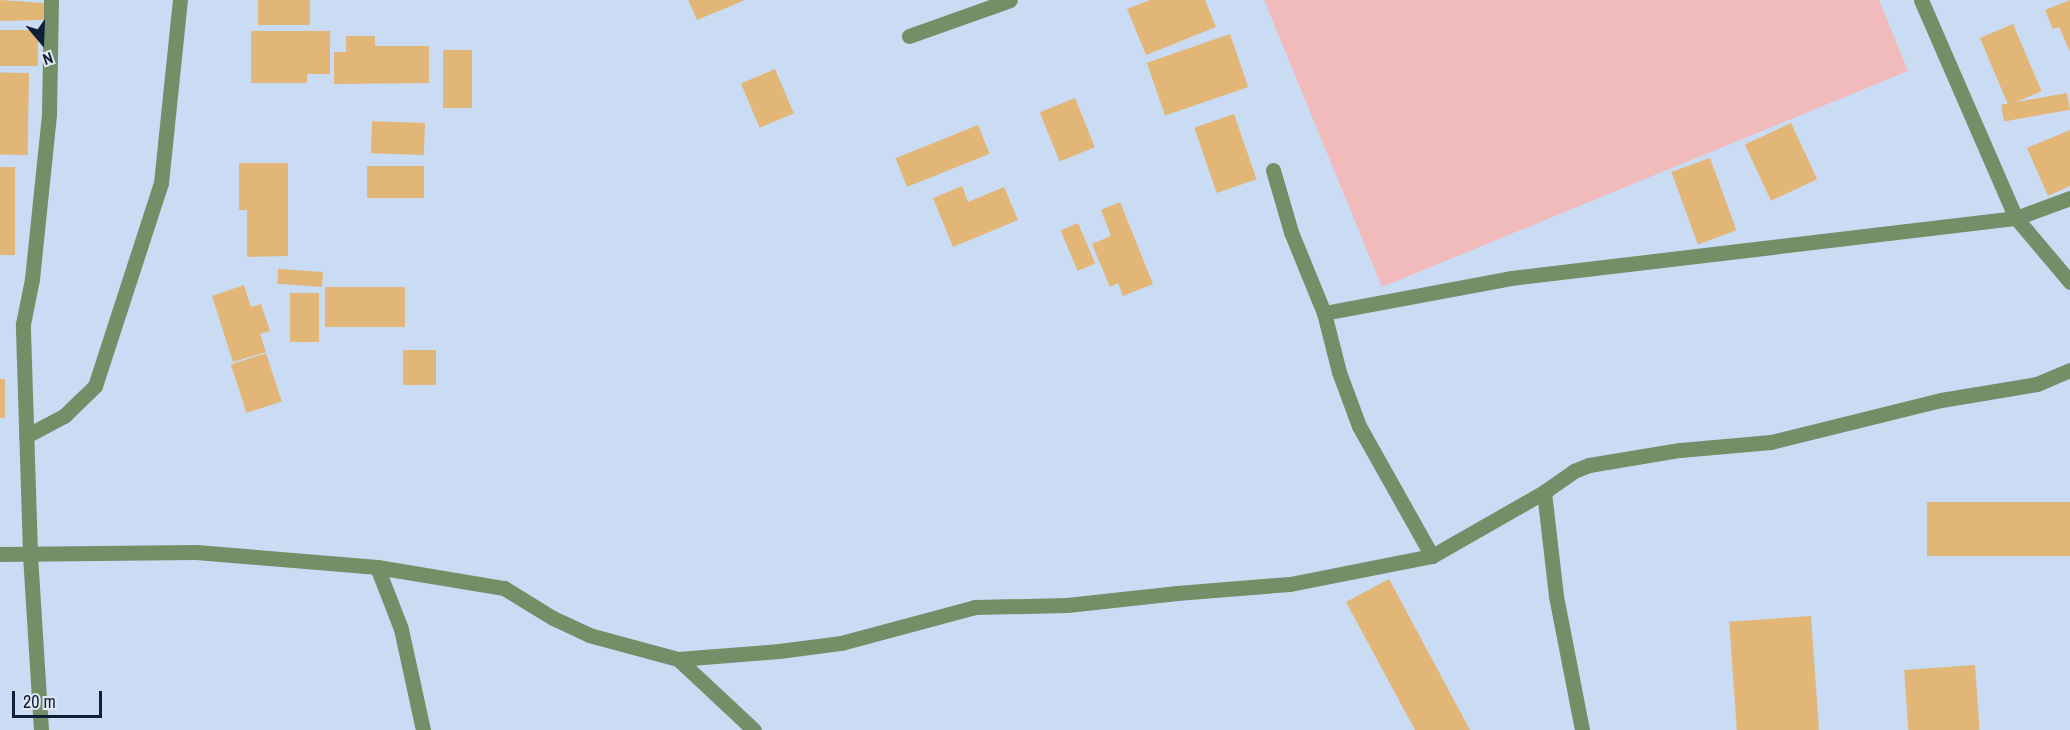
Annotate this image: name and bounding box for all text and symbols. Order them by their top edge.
north arrow [12,12,72,72]
text: N [40,47,56,71]
scale bar [15,679,105,717]
text: 20 m [23,689,56,714]

